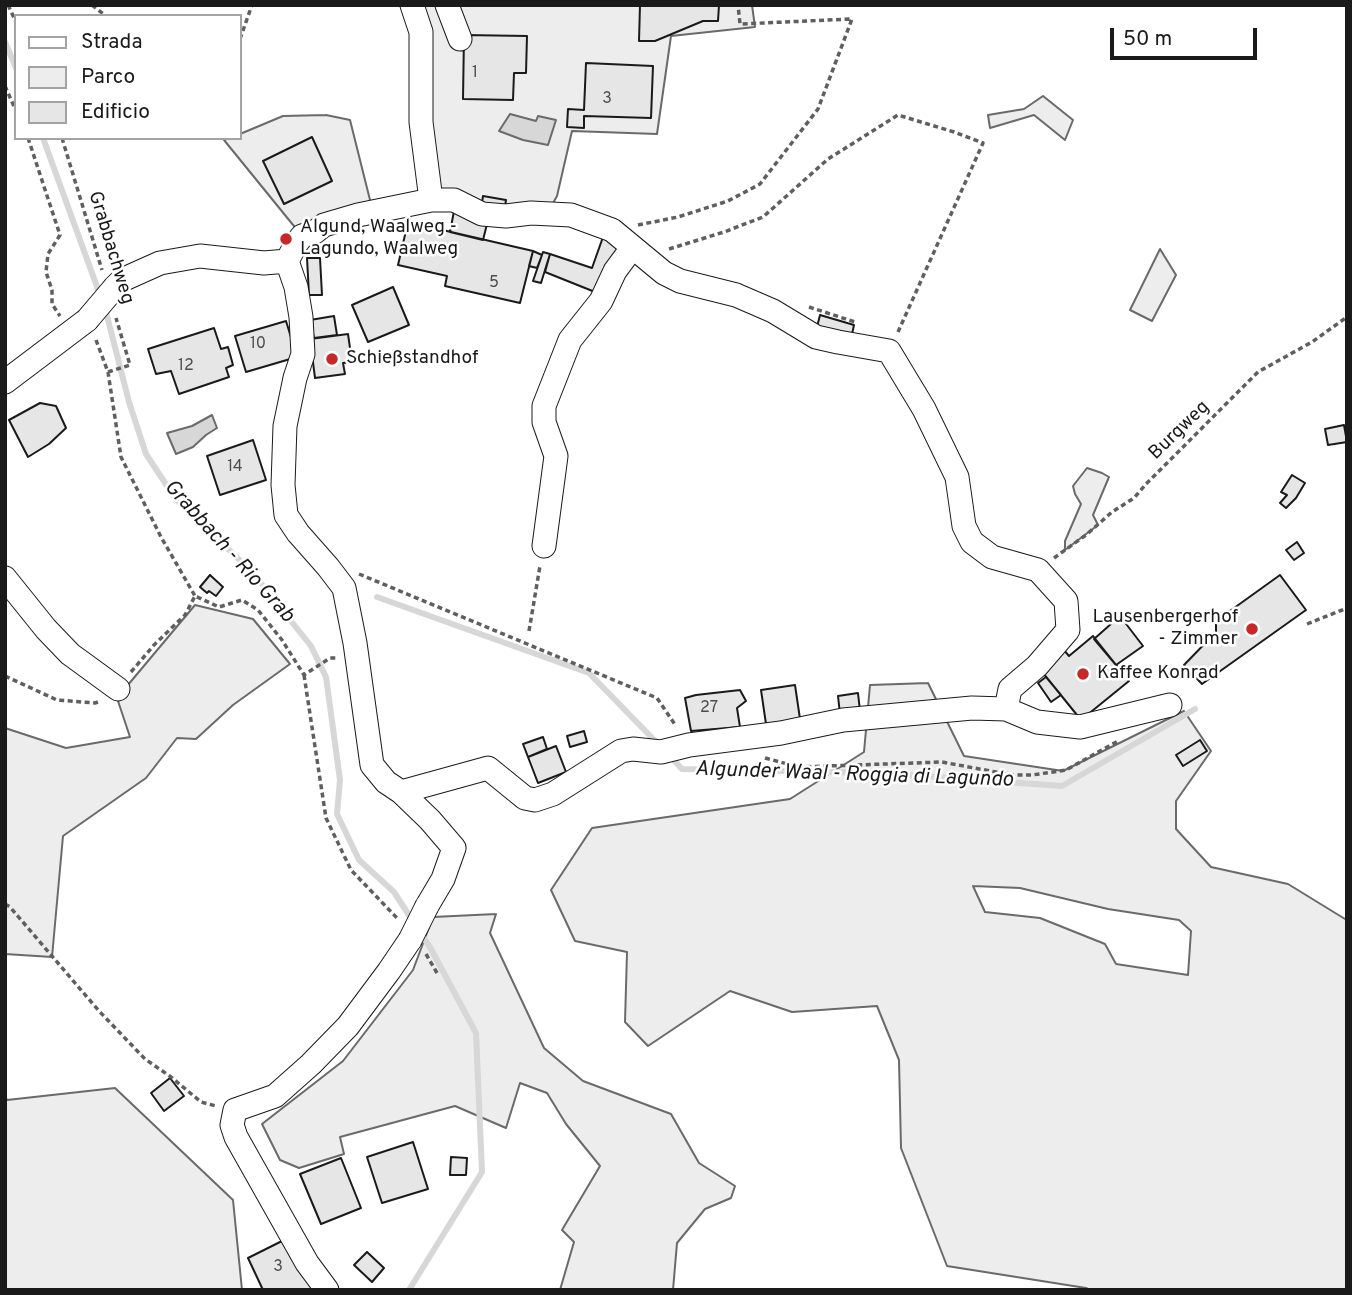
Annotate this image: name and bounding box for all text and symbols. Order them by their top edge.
legend [14,14,242,140]
scale bar [1114,14,1261,58]
text: 50 m [1123,26,1172,53]
text: Strada [81,29,142,56]
text: Parco [81,64,135,91]
house number: 1 [472,64,478,84]
house number: 3 [602,90,612,110]
text: Edificio [81,99,150,126]
street label: Grabbachweg [82,189,138,307]
place label: Algund, Waalweg - Lagundo, Waalweg [300,217,458,261]
marker: Algund, Waalweg - Lagundo, Waalweg [278,231,294,247]
house number: 5 [489,274,499,294]
house number: 10 [250,335,266,355]
place label: Schießstandhof [346,348,478,370]
marker: Schießstandhof [324,351,340,367]
house number: 12 [178,357,194,377]
street label: Burgweg [1145,397,1215,465]
house number: 14 [227,458,243,478]
water label: Grabbach - Rio Grab [157,476,299,628]
place label: Lausenbergerhof - Zimmer [1092,607,1238,651]
marker: Lausenbergerhof - Zimmer [1244,621,1260,637]
place label: Kaffee Konrad [1097,663,1219,685]
marker: Kaffee Konrad [1075,666,1091,682]
house number: 27 [700,699,718,719]
water label: Algunder Waal - Roggia di Lagundo [695,758,1013,794]
house number: 3 [273,1258,283,1278]

